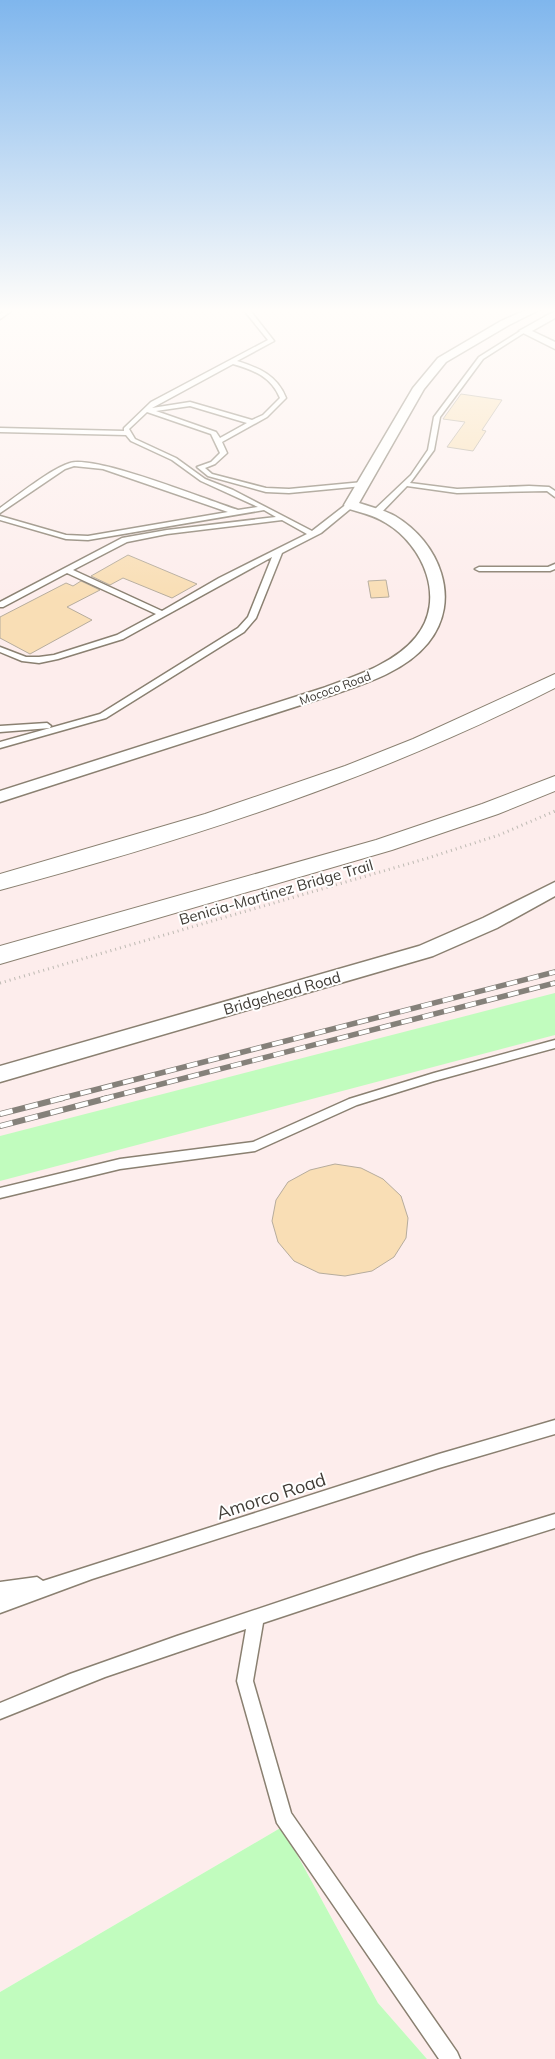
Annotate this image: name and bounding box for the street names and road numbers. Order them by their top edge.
street label: Mococo Road [297,668,373,708]
street label: Benicia-Martinez Bridge Trail [177,855,375,929]
street label: Bridgehead Road [221,967,343,1019]
street label: Amorco Road [213,1468,329,1524]

